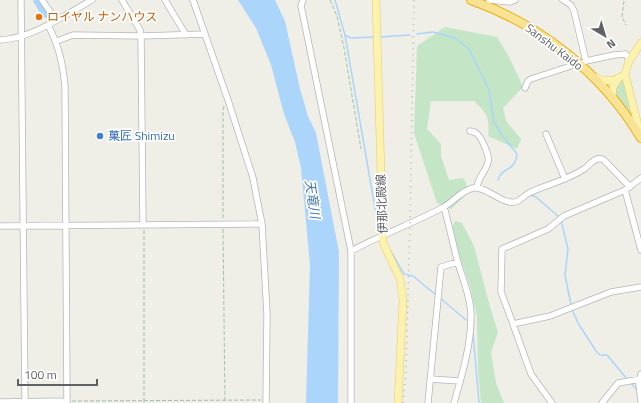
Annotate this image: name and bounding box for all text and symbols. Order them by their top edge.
place label: ロイヤル ナンハウス [47,7,157,26]
marker: ロイヤル ナンハウス [34,12,44,22]
north arrow [585,16,625,56]
street label: Sanshu Kaido [521,19,587,75]
text: N [603,35,619,53]
place label: 菓匠 Shimizu [108,126,175,145]
marker: 菓匠 Shimizu [95,131,105,141]
street label: 伊那北殿線 [371,174,392,234]
water label: 天竜川 [300,178,326,222]
scale bar [18,361,97,387]
text: 100 m [24,365,57,384]

